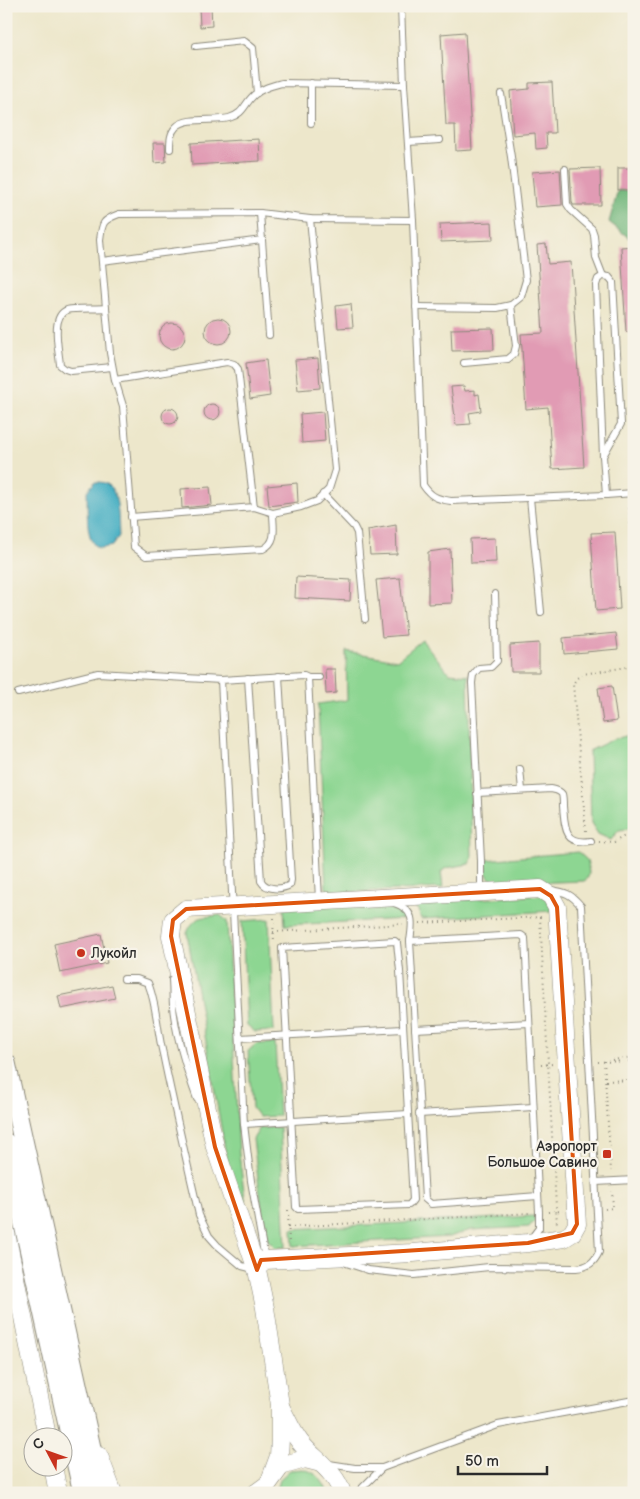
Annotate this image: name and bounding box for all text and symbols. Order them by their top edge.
place label: Лукойл [90,945,137,962]
marker: Лукойл [75,947,87,959]
place label: Аэропорт Большое Савино [487,1138,597,1171]
marker: Аэропорт Большое Савино [601,1148,613,1160]
north arrow [22,1426,72,1476]
text: С [29,1434,48,1453]
scale bar [458,1444,546,1476]
text: 50 m [465,1452,499,1471]

